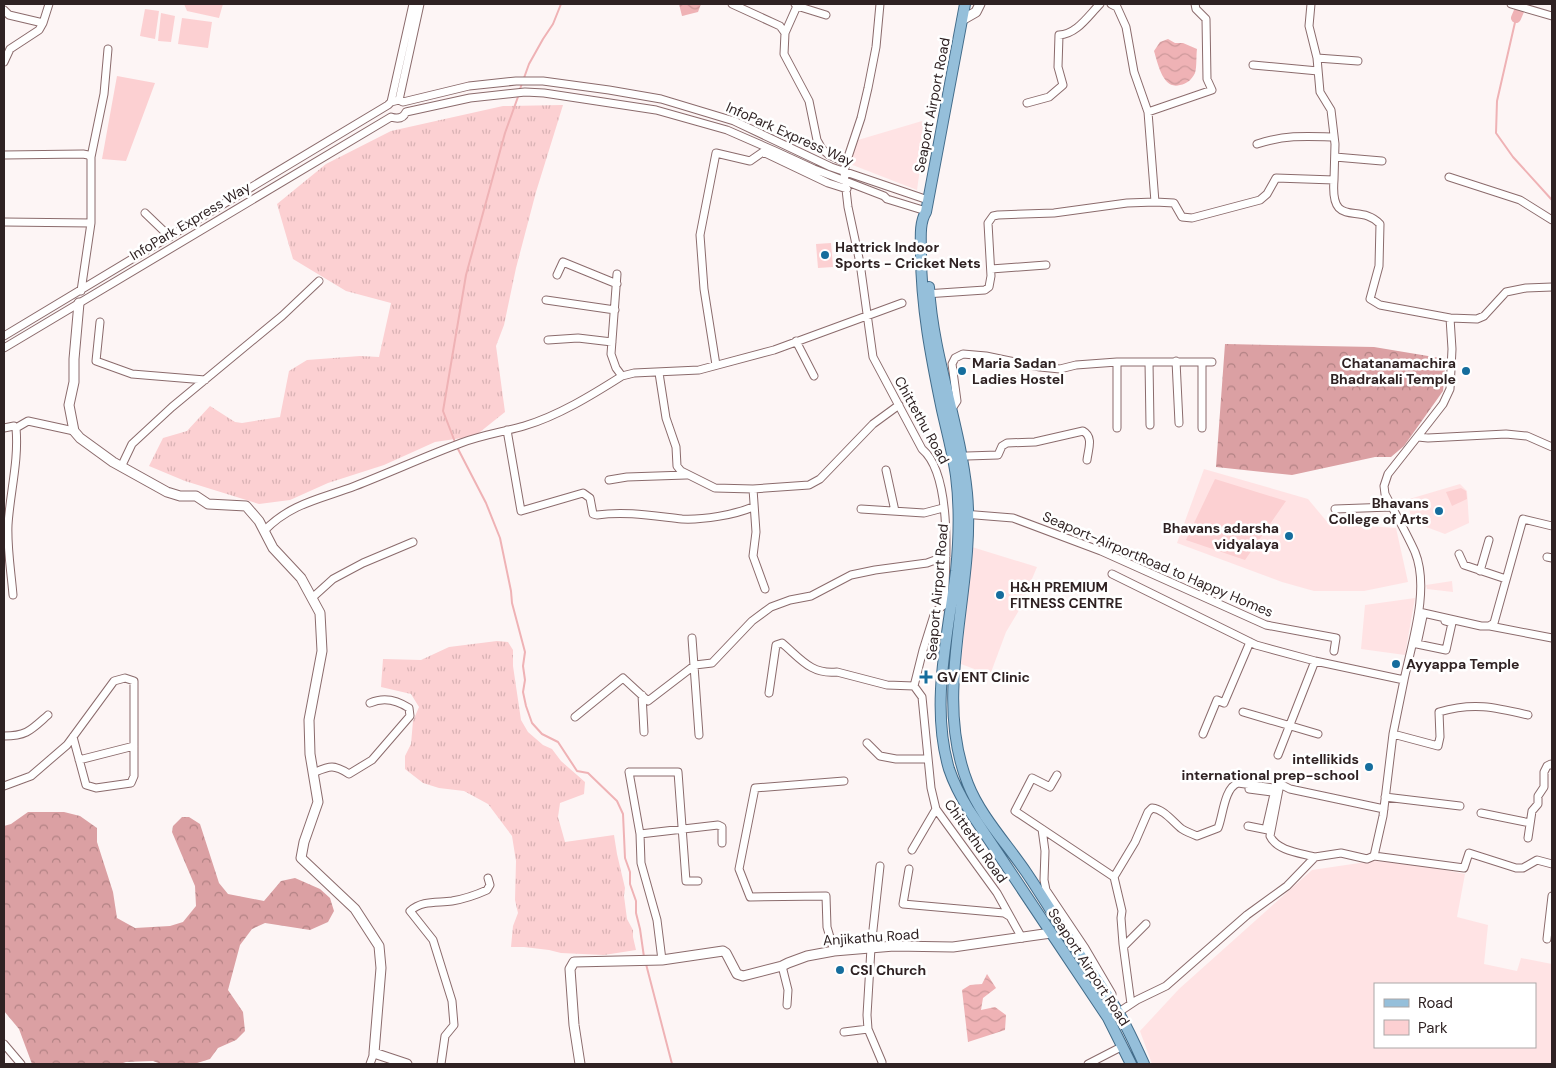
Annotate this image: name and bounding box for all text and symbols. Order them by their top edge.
street label: Seaport Airport Road [910,36,954,174]
street label: InfoPark Express Way [723,98,857,170]
street label: InfoPark Express Way [126,178,254,264]
place label: Hattrick Indoor Sports - Cricket Nets [835,238,981,272]
marker: Hattrick Indoor Sports - Cricket Nets [819,249,831,261]
place label: Maria Sadan Ladies Hostel [972,354,1064,388]
place label: Chatanamachira Bhadrakali Temple [1330,354,1456,388]
marker: Maria Sadan Ladies Hostel [956,365,968,377]
marker: Chatanamachira Bhadrakali Temple [1460,365,1472,377]
street label: Chittethu Road [890,373,954,467]
place label: Bhavans College of Arts [1328,494,1429,528]
marker: Bhavans College of Arts [1433,505,1445,517]
street label: Seaport-AirportRoad to Happy Homes [1040,507,1276,621]
place label: Bhavans adarsha vidyalaya [1163,519,1279,553]
street label: Seaport Airport Road [922,523,952,661]
marker: Bhavans adarsha vidyalaya [1283,530,1295,542]
place label: H&H PREMIUM FITNESS CENTRE [1010,578,1123,612]
marker: H&H PREMIUM FITNESS CENTRE [994,589,1006,601]
place label: Ayyappa Temple [1406,655,1520,673]
marker: Ayyappa Temple [1390,658,1402,670]
place label: GV ENT Clinic [937,668,1030,686]
marker: GV ENT Clinic [919,670,933,684]
place label: intellikids international prep-school [1182,750,1359,784]
marker: intellikids international prep-school [1363,761,1375,773]
street label: Chittethu Road [941,796,1011,886]
street label: Seaport Airport Road [1044,905,1134,1029]
street label: Anjikathu Road [822,925,920,949]
place label: CSI Church [850,961,926,979]
marker: CSI Church [834,964,846,976]
legend [1374,983,1536,1048]
text: Road [1418,993,1453,1013]
text: Park [1418,1018,1448,1038]

